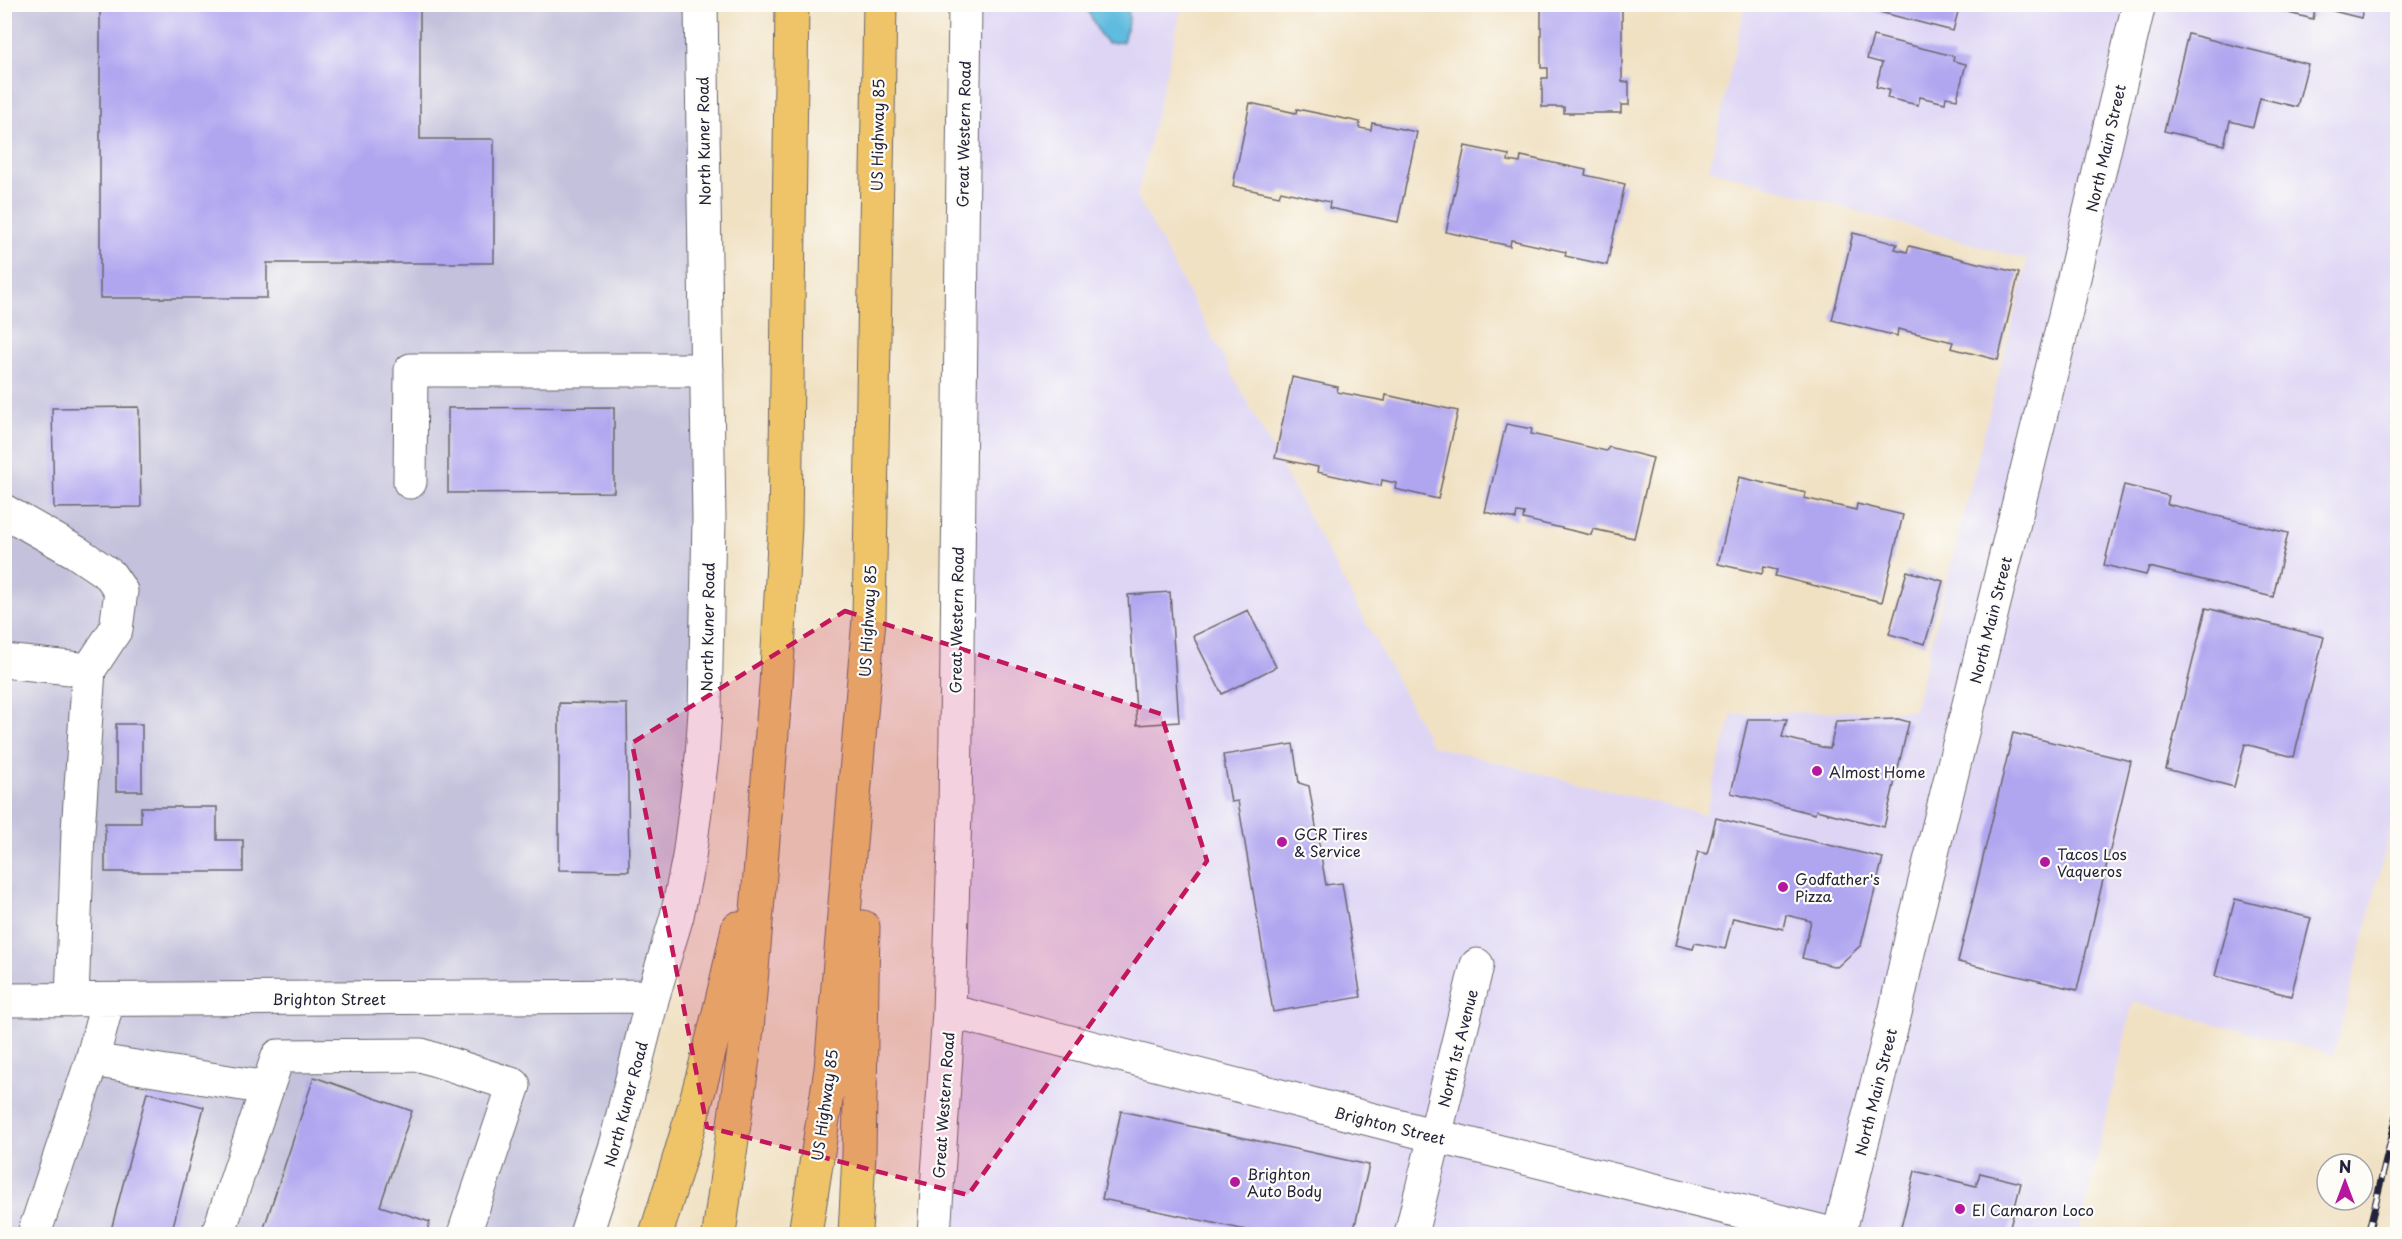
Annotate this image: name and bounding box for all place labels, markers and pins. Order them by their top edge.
place label: Almost Home [1829,760,1926,783]
marker: Almost Home [1810,764,1824,778]
place label: GCR Tires & Service [1294,822,1368,862]
marker: GCR Tires & Service [1275,835,1289,849]
place label: Tacos Los Vaqueros [2057,842,2127,882]
marker: Tacos Los Vaqueros [2038,855,2052,869]
place label: Godfather's Pizza [1795,867,1880,907]
marker: Godfather's Pizza [1776,880,1790,894]
place label: Brighton Auto Body [1247,1162,1322,1202]
marker: Brighton Auto Body [1228,1175,1242,1189]
place label: El Camaron Loco [1972,1198,2094,1221]
marker: El Camaron Loco [1953,1202,1967,1216]

